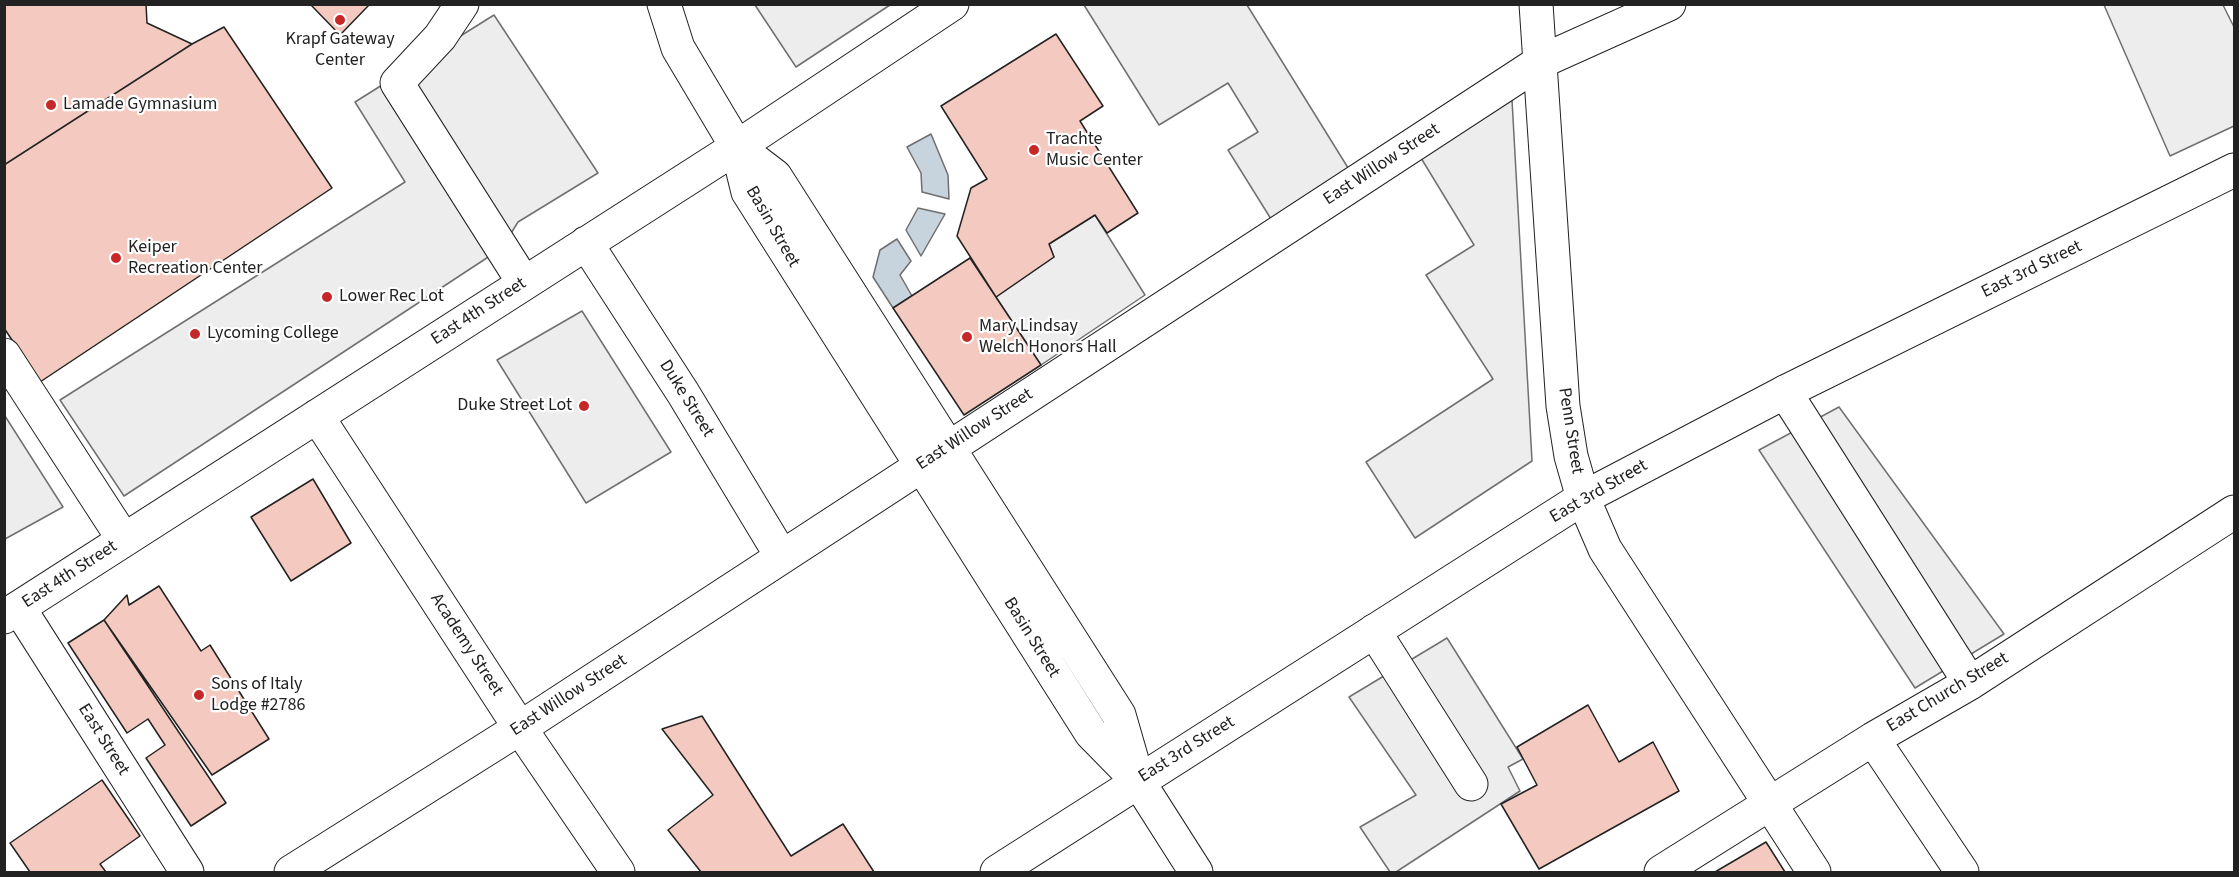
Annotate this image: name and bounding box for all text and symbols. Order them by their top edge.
marker: Krapf Gateway Center [333,13,347,27]
place label: Krapf Gateway Center [285,29,395,72]
place label: Lamade Gymnasium [63,94,217,116]
marker: Lamade Gymnasium [44,98,58,112]
street label: East Willow Street [1320,119,1444,211]
place label: Trachte Music Center [1046,129,1143,172]
marker: Trachte Music Center [1027,143,1041,157]
street label: Basin Street [740,183,804,271]
street label: East 3rd Street [1978,236,2086,304]
place label: Keiper Recreation Center [128,237,263,280]
marker: Keiper Recreation Center [109,251,123,265]
street label: East 4th Street [427,273,531,351]
place label: Lower Rec Lot [339,286,444,308]
marker: Lower Rec Lot [320,290,334,304]
place label: Mary Lindsay Welch Honors Hall [979,316,1117,358]
place label: Lycoming College [207,323,339,345]
marker: Lycoming College [188,327,202,341]
marker: Mary Lindsay Welch Honors Hall [960,330,974,344]
street label: Duke Street [654,356,718,442]
street label: East Willow Street [913,384,1037,476]
street label: Penn Street [1553,386,1587,476]
place label: Duke Street Lot [457,395,572,417]
marker: Duke Street Lot [577,399,591,413]
street label: East 3rd Street [1546,455,1652,529]
street label: East 4th Street [18,536,122,614]
street label: Academy Street [425,590,507,700]
street label: Basin Street [998,594,1064,682]
street label: East Church Street [1883,648,2013,738]
street label: East Willow Street [507,650,631,742]
place label: Sons of Italy Lodge #2786 [211,674,305,716]
marker: Sons of Italy Lodge #2786 [192,688,206,702]
street label: East Street [73,700,133,780]
street label: East 3rd Street [1135,712,1239,788]

